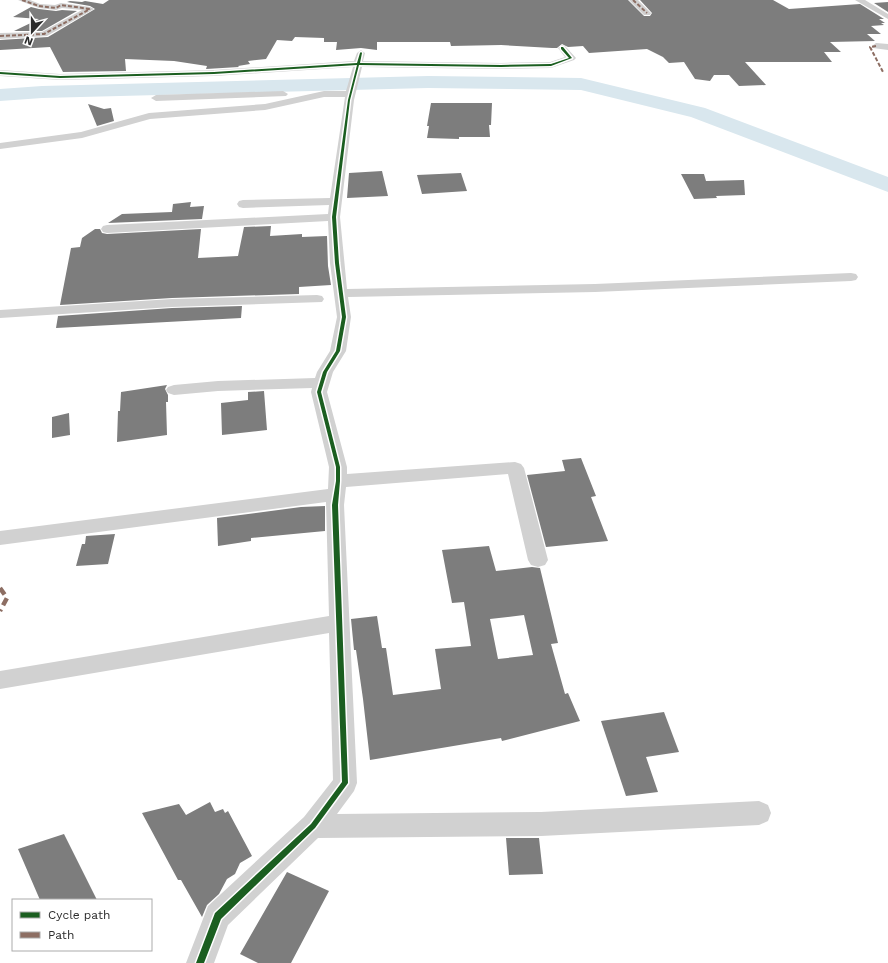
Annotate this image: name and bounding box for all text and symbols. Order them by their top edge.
north arrow [12,12,52,52]
text: N [22,33,35,48]
legend [12,899,152,951]
text: Cycle path [48,908,110,922]
text: Path [48,928,74,942]

